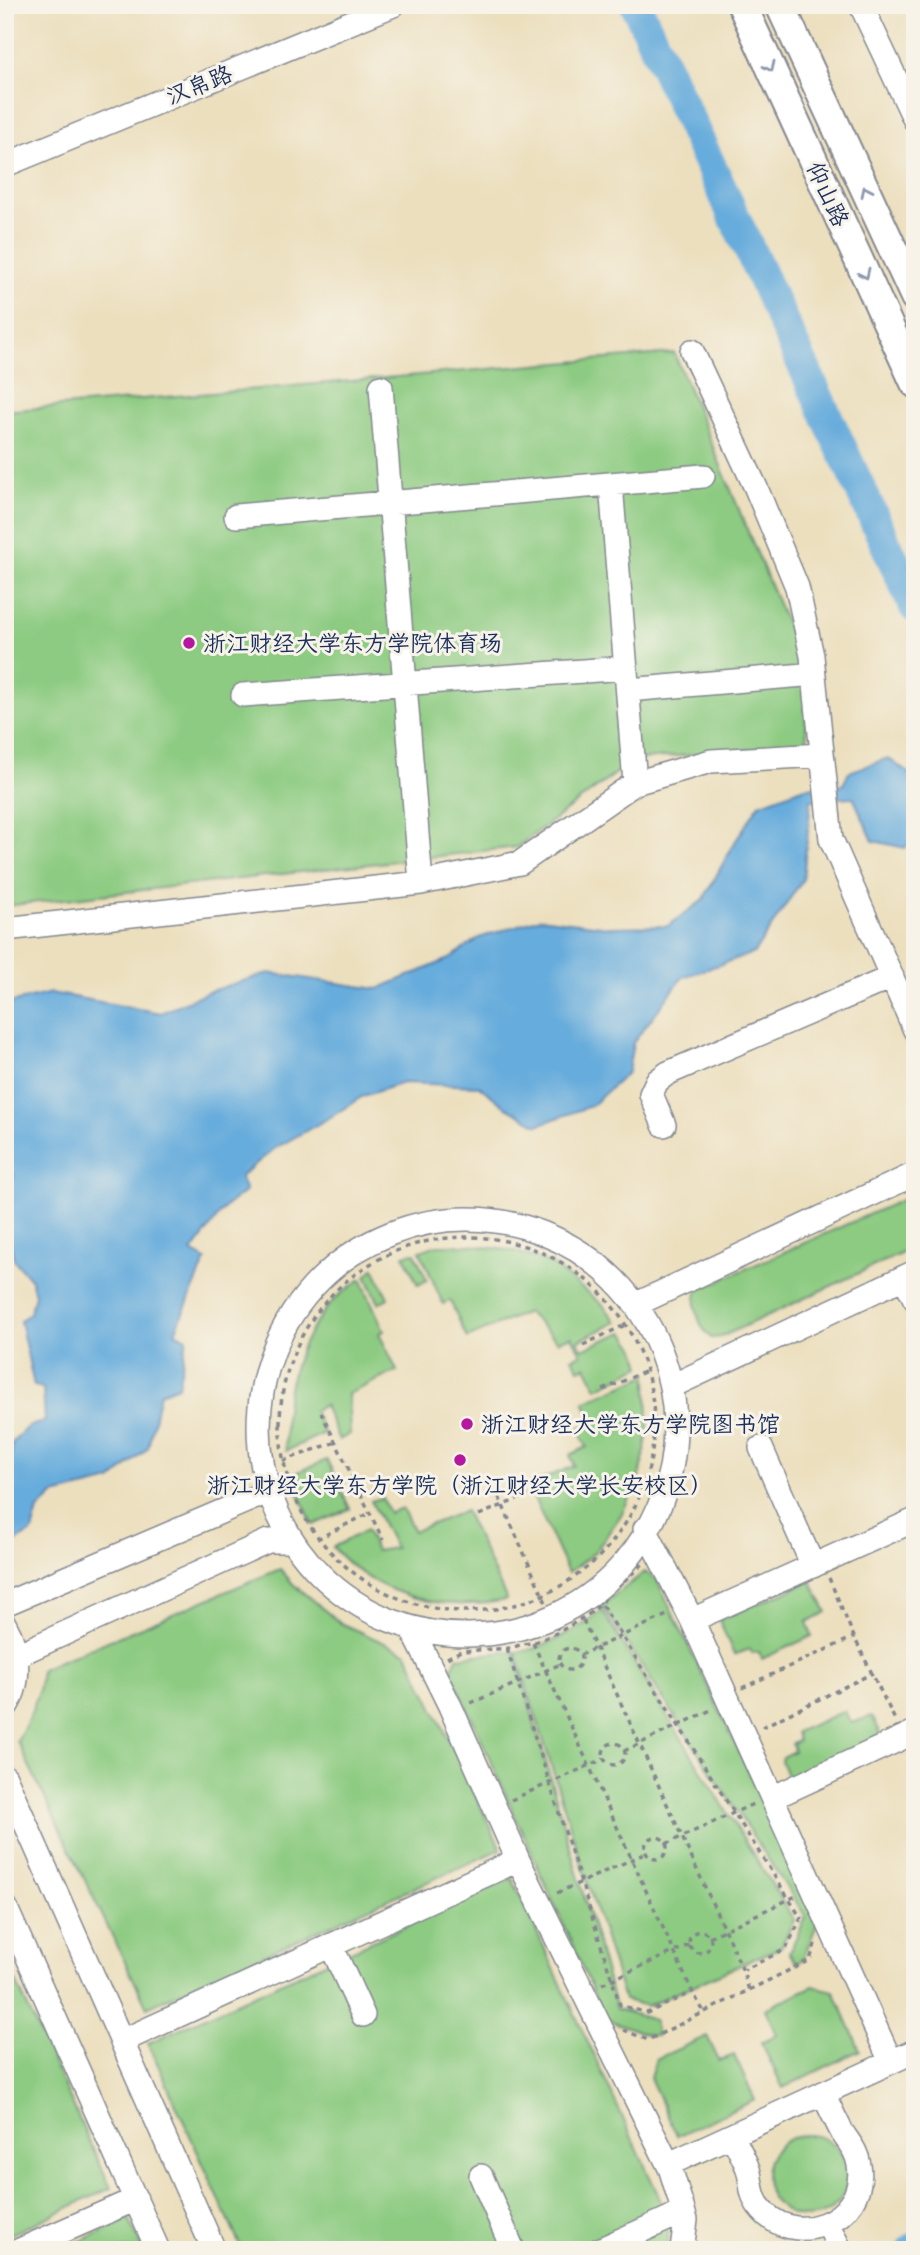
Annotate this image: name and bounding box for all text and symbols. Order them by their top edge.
street label: 汉帛路 [161,58,236,111]
one-way arrow [762,60,776,72]
street label: 仰山路 [801,156,856,231]
one-way arrow [860,186,874,198]
one-way arrow [857,267,871,279]
place label: 浙江财经大学东方学院体育场 [203,628,502,657]
marker: 浙江财经大学东方学院体育场 [181,635,197,651]
place label: 浙江财经大学东方学院图书馆 [481,1409,780,1438]
marker: 浙江财经大学东方学院图书馆 [459,1416,475,1432]
marker: 浙江财经大学东方学院（浙江财经大学长安校区） [452,1452,468,1468]
place label: 浙江财经大学东方学院（浙江财经大学长安校区） [207,1470,713,1499]

